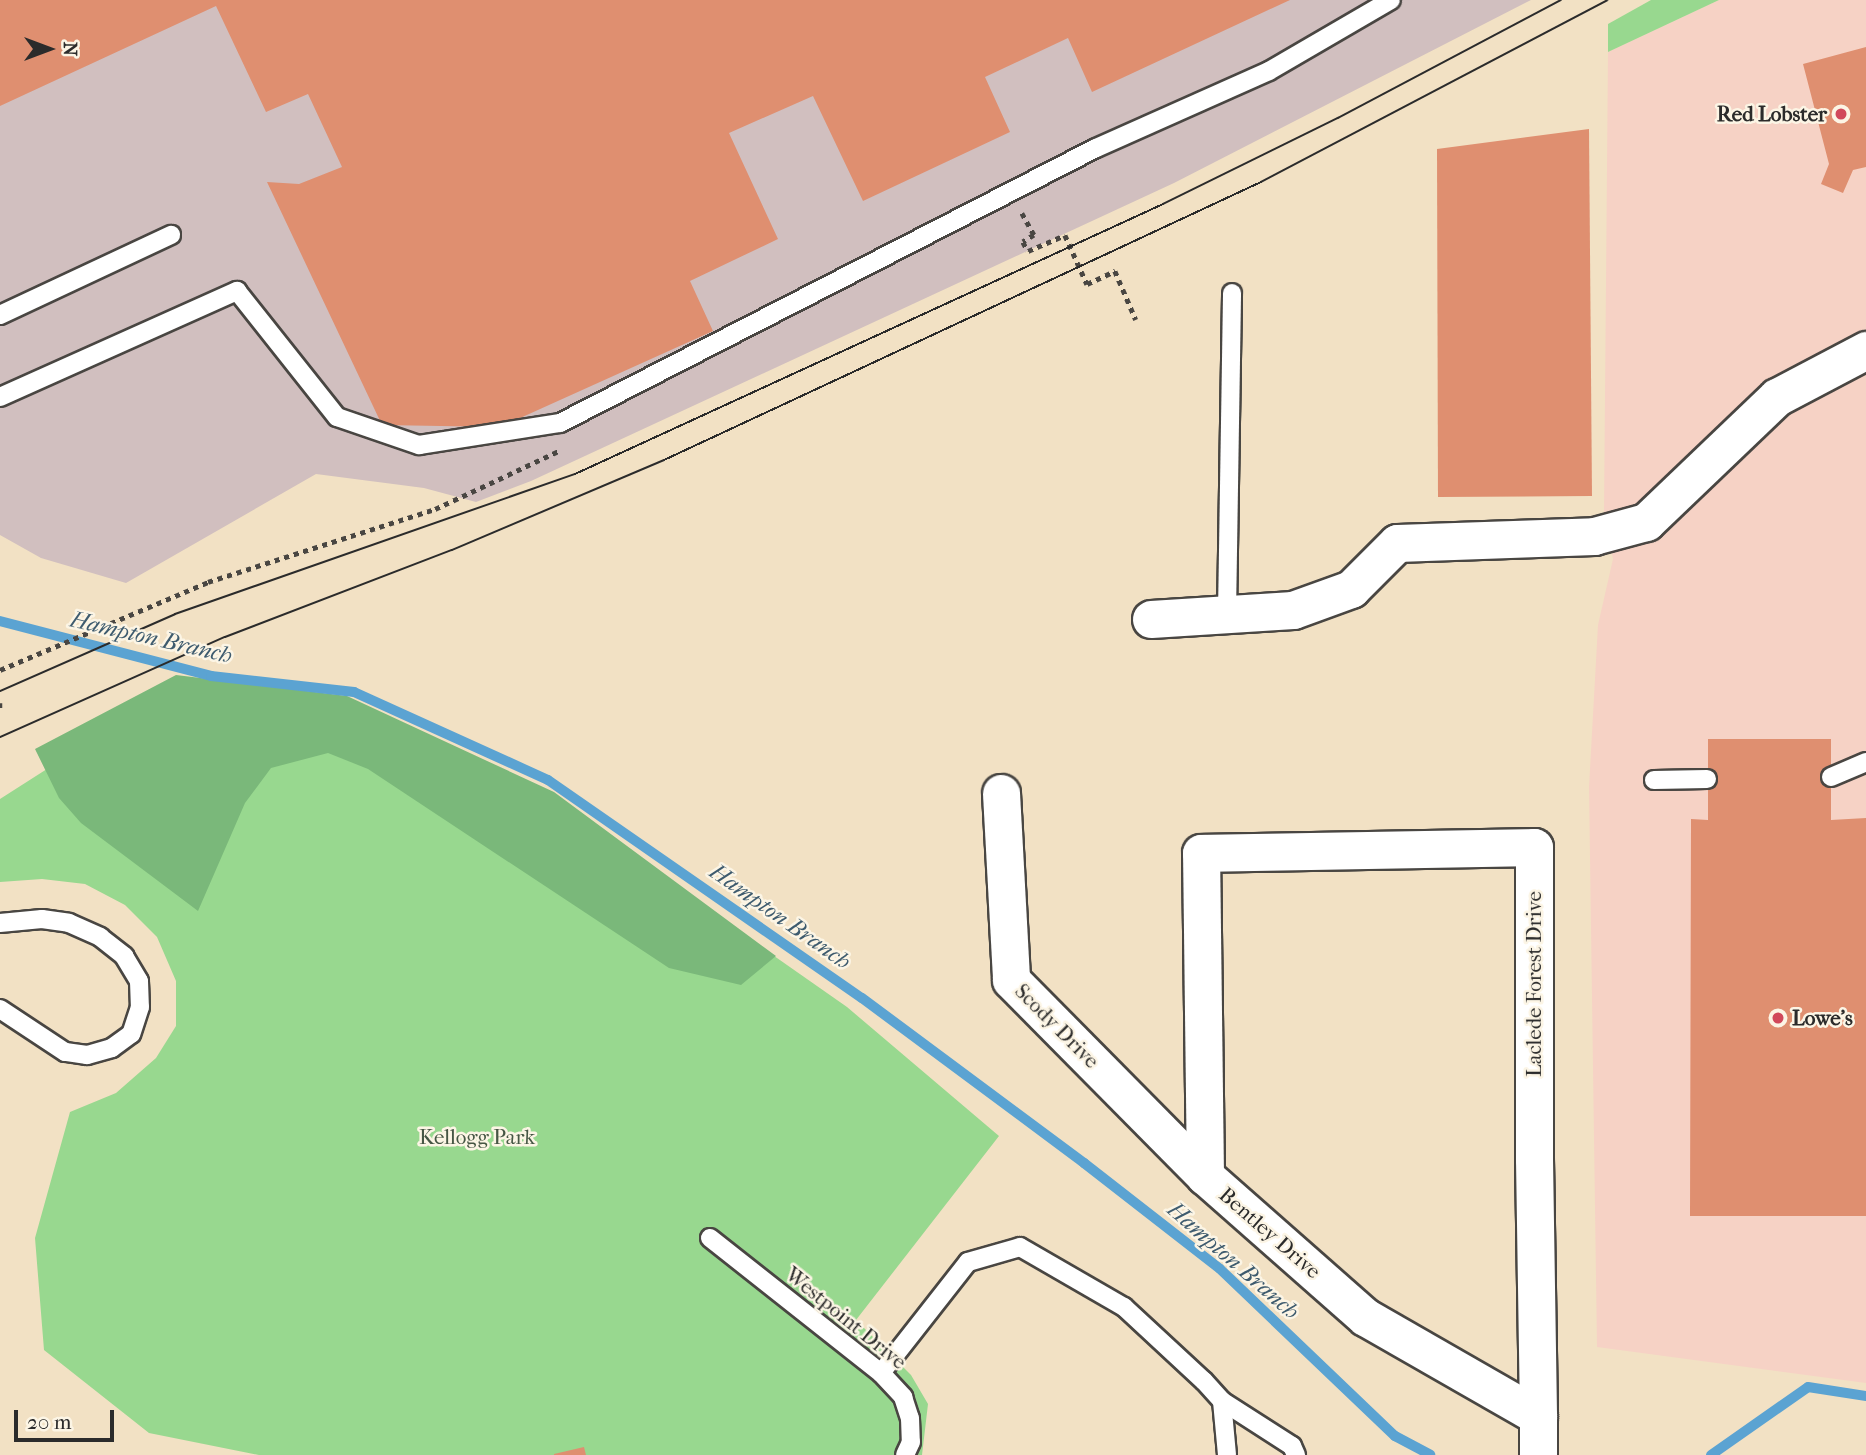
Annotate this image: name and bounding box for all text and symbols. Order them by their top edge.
north arrow [14,14,84,84]
text: N [59,42,81,56]
place label: Red Lobster [1717,101,1827,127]
marker: Red Lobster [1833,106,1849,122]
water label: Hampton Branch [67,606,235,670]
water label: Hampton Branch [704,858,856,976]
street label: Laclede Forest Drive [1521,891,1547,1077]
street label: Scody Drive [1010,979,1104,1073]
place label: Lowe's [1792,1005,1853,1031]
marker: Lowe's [1770,1010,1786,1026]
park label: Kellogg Park [419,1124,535,1150]
street label: Bentley Drive [1214,1182,1326,1284]
water label: Hampton Branch [1162,1196,1304,1326]
street label: Westpoint Drive [780,1262,912,1374]
scale bar [18,1396,117,1440]
text: 20 m [27,1410,71,1434]

